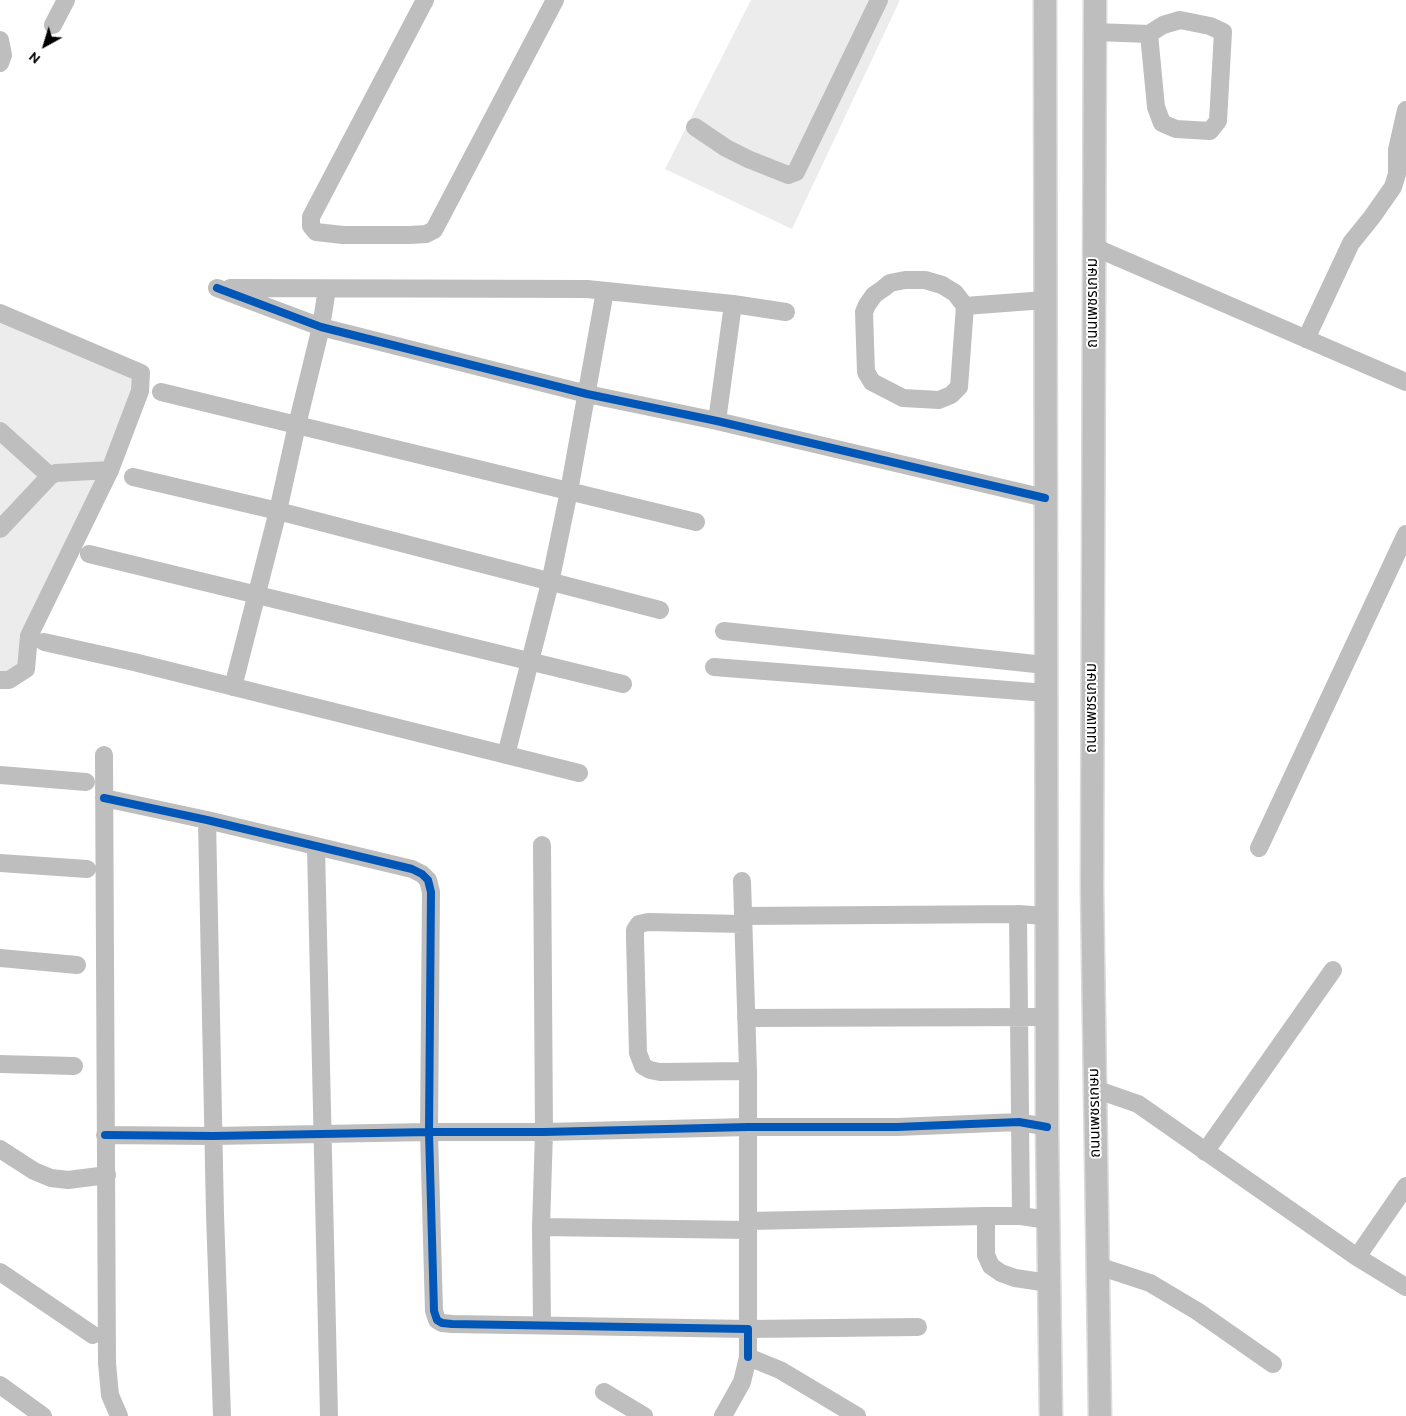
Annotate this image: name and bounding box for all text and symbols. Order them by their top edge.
north arrow [20,20,70,70]
text: N [26,47,45,67]
street label: ถนนเพชรเกษม [1085,258,1103,348]
street label: ถนนเพชรเกษม [1084,663,1102,753]
street label: ถนนเพชรเกษม [1086,1068,1106,1158]

